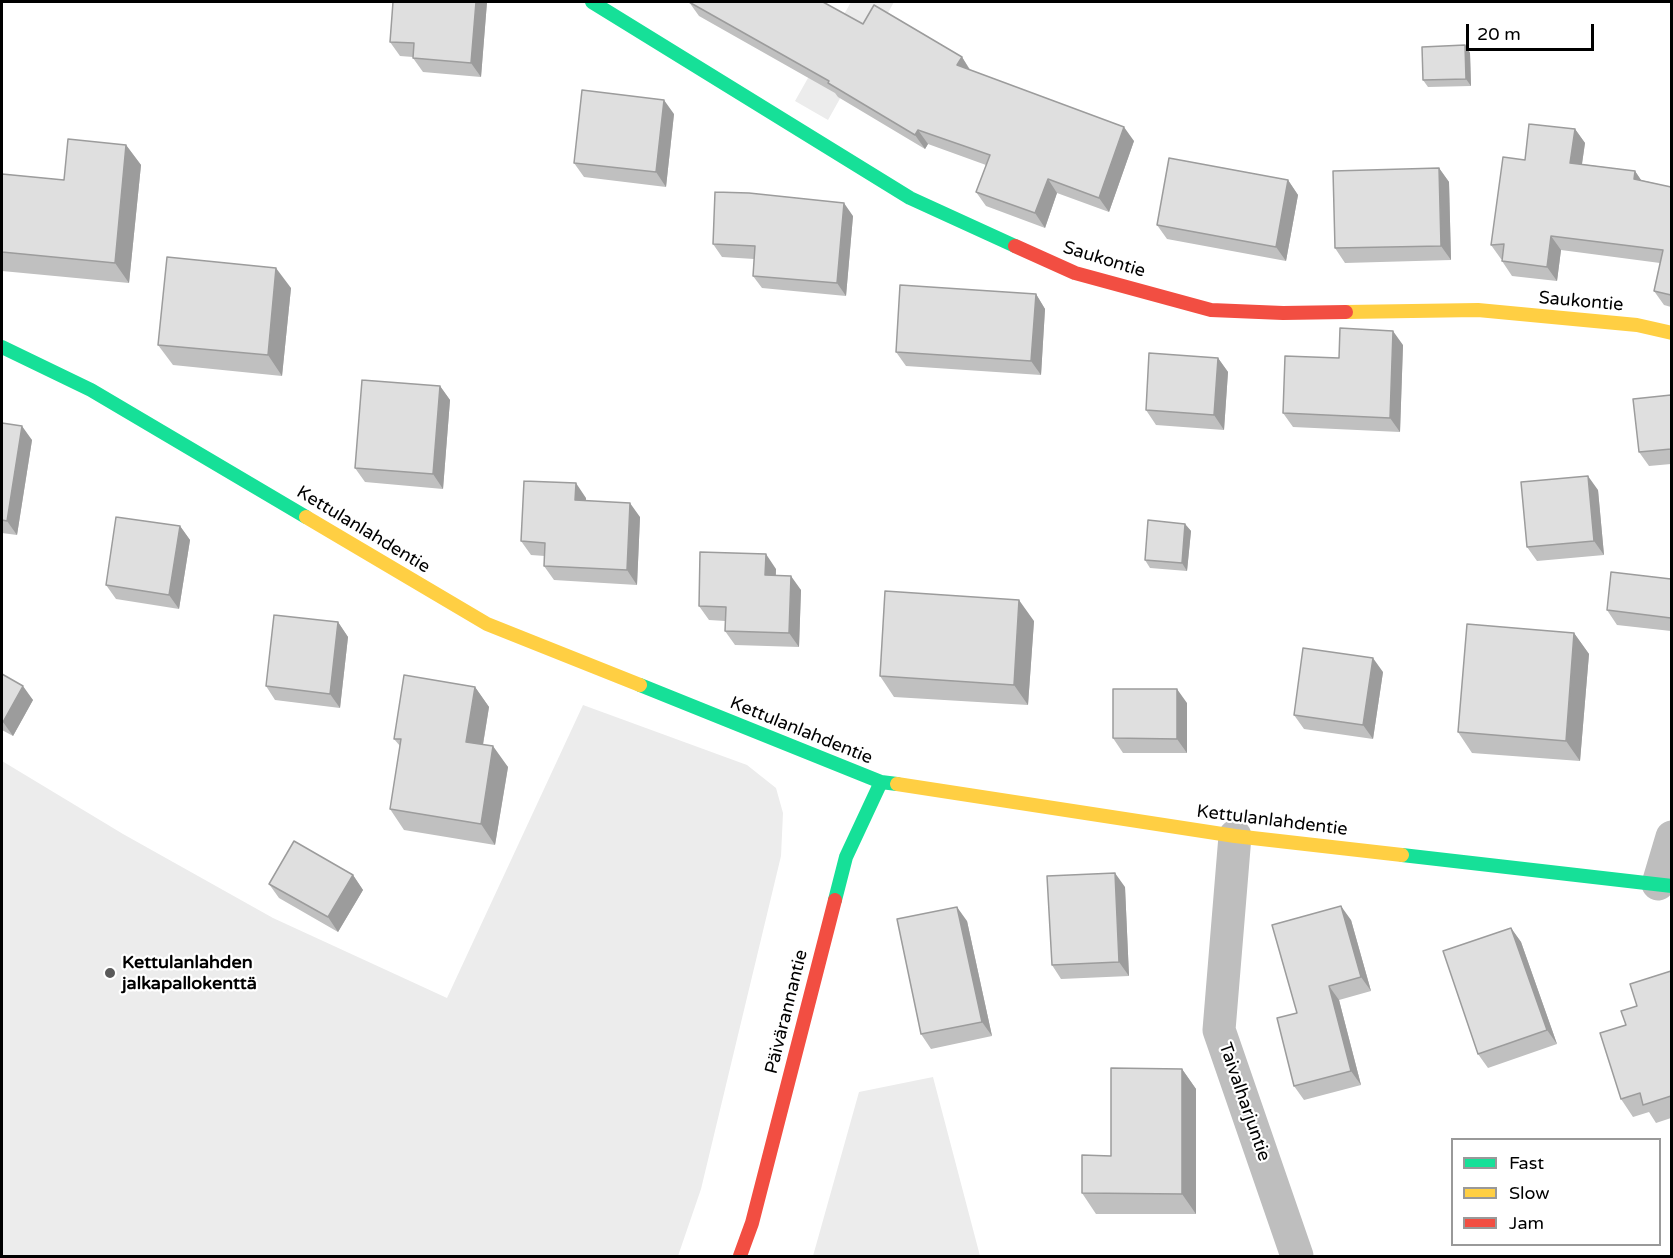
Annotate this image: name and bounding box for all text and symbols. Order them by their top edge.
scale bar [1469,12,1596,50]
text: 20 m [1477,23,1521,45]
street label: Saukontie [1060,237,1148,283]
street label: Saukontie [1538,288,1624,316]
street label: Kettulanlahdentie [292,482,434,578]
street label: Kettulanlahdentie [727,693,875,769]
street label: Kettulanlahdentie [1195,801,1349,841]
street label: Päivärannantie [761,948,813,1076]
place label: Kettulanlahden jalkapallokenttä [122,952,257,994]
marker: Kettulanlahden jalkapallokenttä [103,966,117,980]
street label: Taivalharjuntie [1214,1040,1274,1164]
legend [1451,1138,1661,1246]
text: Fast [1509,1152,1544,1174]
text: Slow [1509,1182,1550,1204]
text: Jam [1509,1212,1544,1234]

